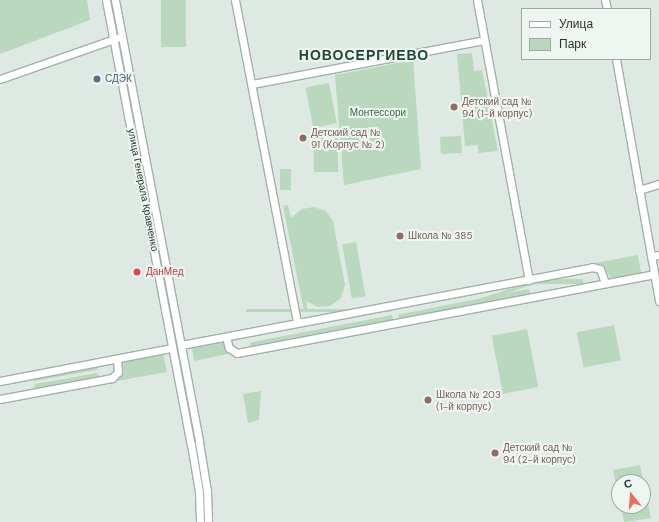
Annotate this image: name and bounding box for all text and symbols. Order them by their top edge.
legend [521,8,651,60]
text: Улица [559,16,593,32]
text: Парк [559,36,586,52]
district label: НОВОСЕРГИЕВО [299,47,429,63]
place label: СДЭК [105,73,132,85]
marker: СДЭК [92,74,102,84]
place label: Детский сад № 94 (1-й корпус) [462,95,532,118]
marker: Детский сад № 94 (1-й корпус) [449,102,459,112]
park label: Монтессори [350,107,406,119]
place label: Детский сад № 91 (Корпус № 2) [311,126,384,150]
street label: улица Генерала Кравченко [125,128,161,252]
marker: Детский сад № 91 (Корпус № 2) [298,133,308,143]
place label: Школа № 385 [408,230,473,242]
marker: Школа № 385 [395,231,405,241]
marker: ДанМед [131,266,143,278]
place label: ДанМед [146,266,183,278]
place label: Школа № 203 (1-й корпус) [436,388,501,412]
marker: Школа № 203 (1-й корпус) [423,395,433,405]
place label: Детский сад № 94 (2-й корпус) [503,441,576,464]
marker: Детский сад № 94 (2-й корпус) [490,448,500,458]
north arrow [611,474,651,514]
text: С [622,476,634,491]

